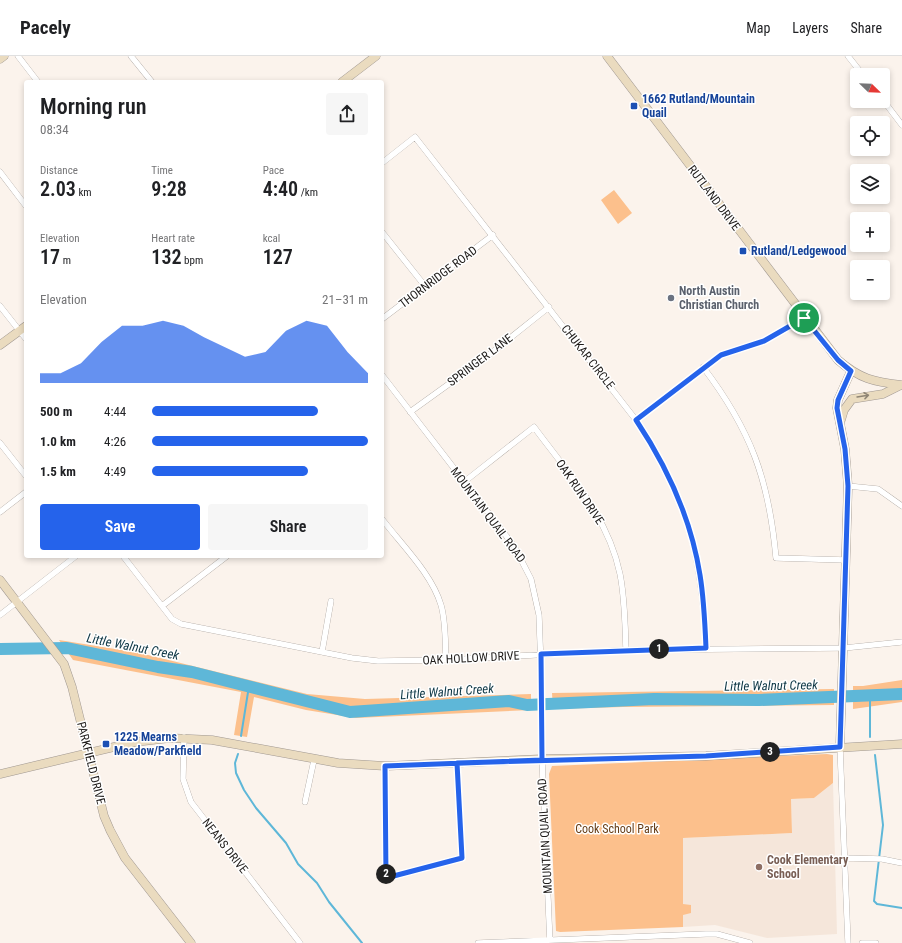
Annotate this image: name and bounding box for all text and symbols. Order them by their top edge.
text: Pacely [20,16,71,39]
text: Map [746,20,770,36]
text: Layers [792,20,829,36]
text: Share [851,20,882,36]
north arrow [850,68,890,108]
map controls [850,68,890,300]
place label: 1662 Rutland/Mountain Quail [642,92,755,120]
button: share [326,93,368,135]
text: Morning run [40,94,147,119]
marker: 1662 Rutland/Mountain Quail [629,101,639,111]
button: locate [850,116,890,156]
text: 08:34 [40,122,69,137]
street label: RUTLAND DRIVE [685,163,743,233]
text: Distance [40,164,78,177]
text: Time [151,164,173,177]
text: Pace [263,164,284,177]
button: layers [850,164,890,204]
text: 2.03 [40,177,76,201]
text: 9:28 [151,177,187,201]
text: 4:40 [263,177,298,201]
text: km [76,186,92,199]
text: /km [298,186,318,199]
button: + [850,212,890,252]
text: Elevation [40,232,80,245]
text: Heart rate [151,232,195,245]
text: kcal [263,232,280,245]
street label: THORNRIDGE ROAD [396,243,480,311]
place label: Rutland/Ledgewood [751,244,846,258]
text: 17 [40,245,60,269]
text: 132 [151,245,182,269]
text: 127 [263,245,293,269]
marker: Rutland/Ledgewood [738,246,748,256]
text: m [60,254,71,267]
text: bpm [182,254,203,267]
button: − [850,260,890,300]
place label: North Austin Christian Church [679,284,759,312]
text: Elevation [40,292,87,307]
text: 21–31 m [322,292,368,307]
marker: North Austin Christian Church [666,293,676,303]
pin [787,301,821,335]
icon: arrive [793,307,815,329]
street label: CHUKAR CIRCLE [558,322,618,392]
street label: SPRINGER LANE [445,331,515,389]
one-way arrow [856,392,869,400]
text: 500 m [40,404,72,419]
text: 4:44 [104,404,126,419]
text: 1.0 km [40,434,76,449]
text: 4:26 [104,434,126,449]
street label: OAK RUN DRIVE [553,457,607,527]
text: 1.5 km [40,464,76,479]
text: 4:49 [104,464,126,479]
street label: MOUNTAIN QUAIL ROAD [448,465,528,565]
button: Save [40,504,200,550]
button: Share [208,504,368,550]
water label: Little Walnut Creek [85,630,181,663]
pin: 1 [649,639,669,659]
text: 1 [656,642,662,655]
street label: OAK HOLLOW DRIVE [422,648,520,668]
water label: Little Walnut Creek [724,677,818,694]
water label: Little Walnut Creek [400,681,495,702]
street label: PARKFIELD DRIVE [74,720,108,806]
place label: 1225 Mearns Meadow/Parkfield [114,730,201,758]
marker: 1225 Mearns Meadow/Parkfield [101,739,111,749]
pin: 3 [760,742,780,762]
text: 3 [767,745,773,758]
street label: MOUNTAIN QUAIL ROAD [535,778,555,894]
street label: NEANS DRIVE [199,816,251,876]
park label: Cook School Park [575,822,659,836]
place label: Cook Elementary School [767,853,849,881]
marker: Cook Elementary School [754,862,764,872]
pin: 2 [376,864,396,884]
text: 2 [383,867,389,880]

